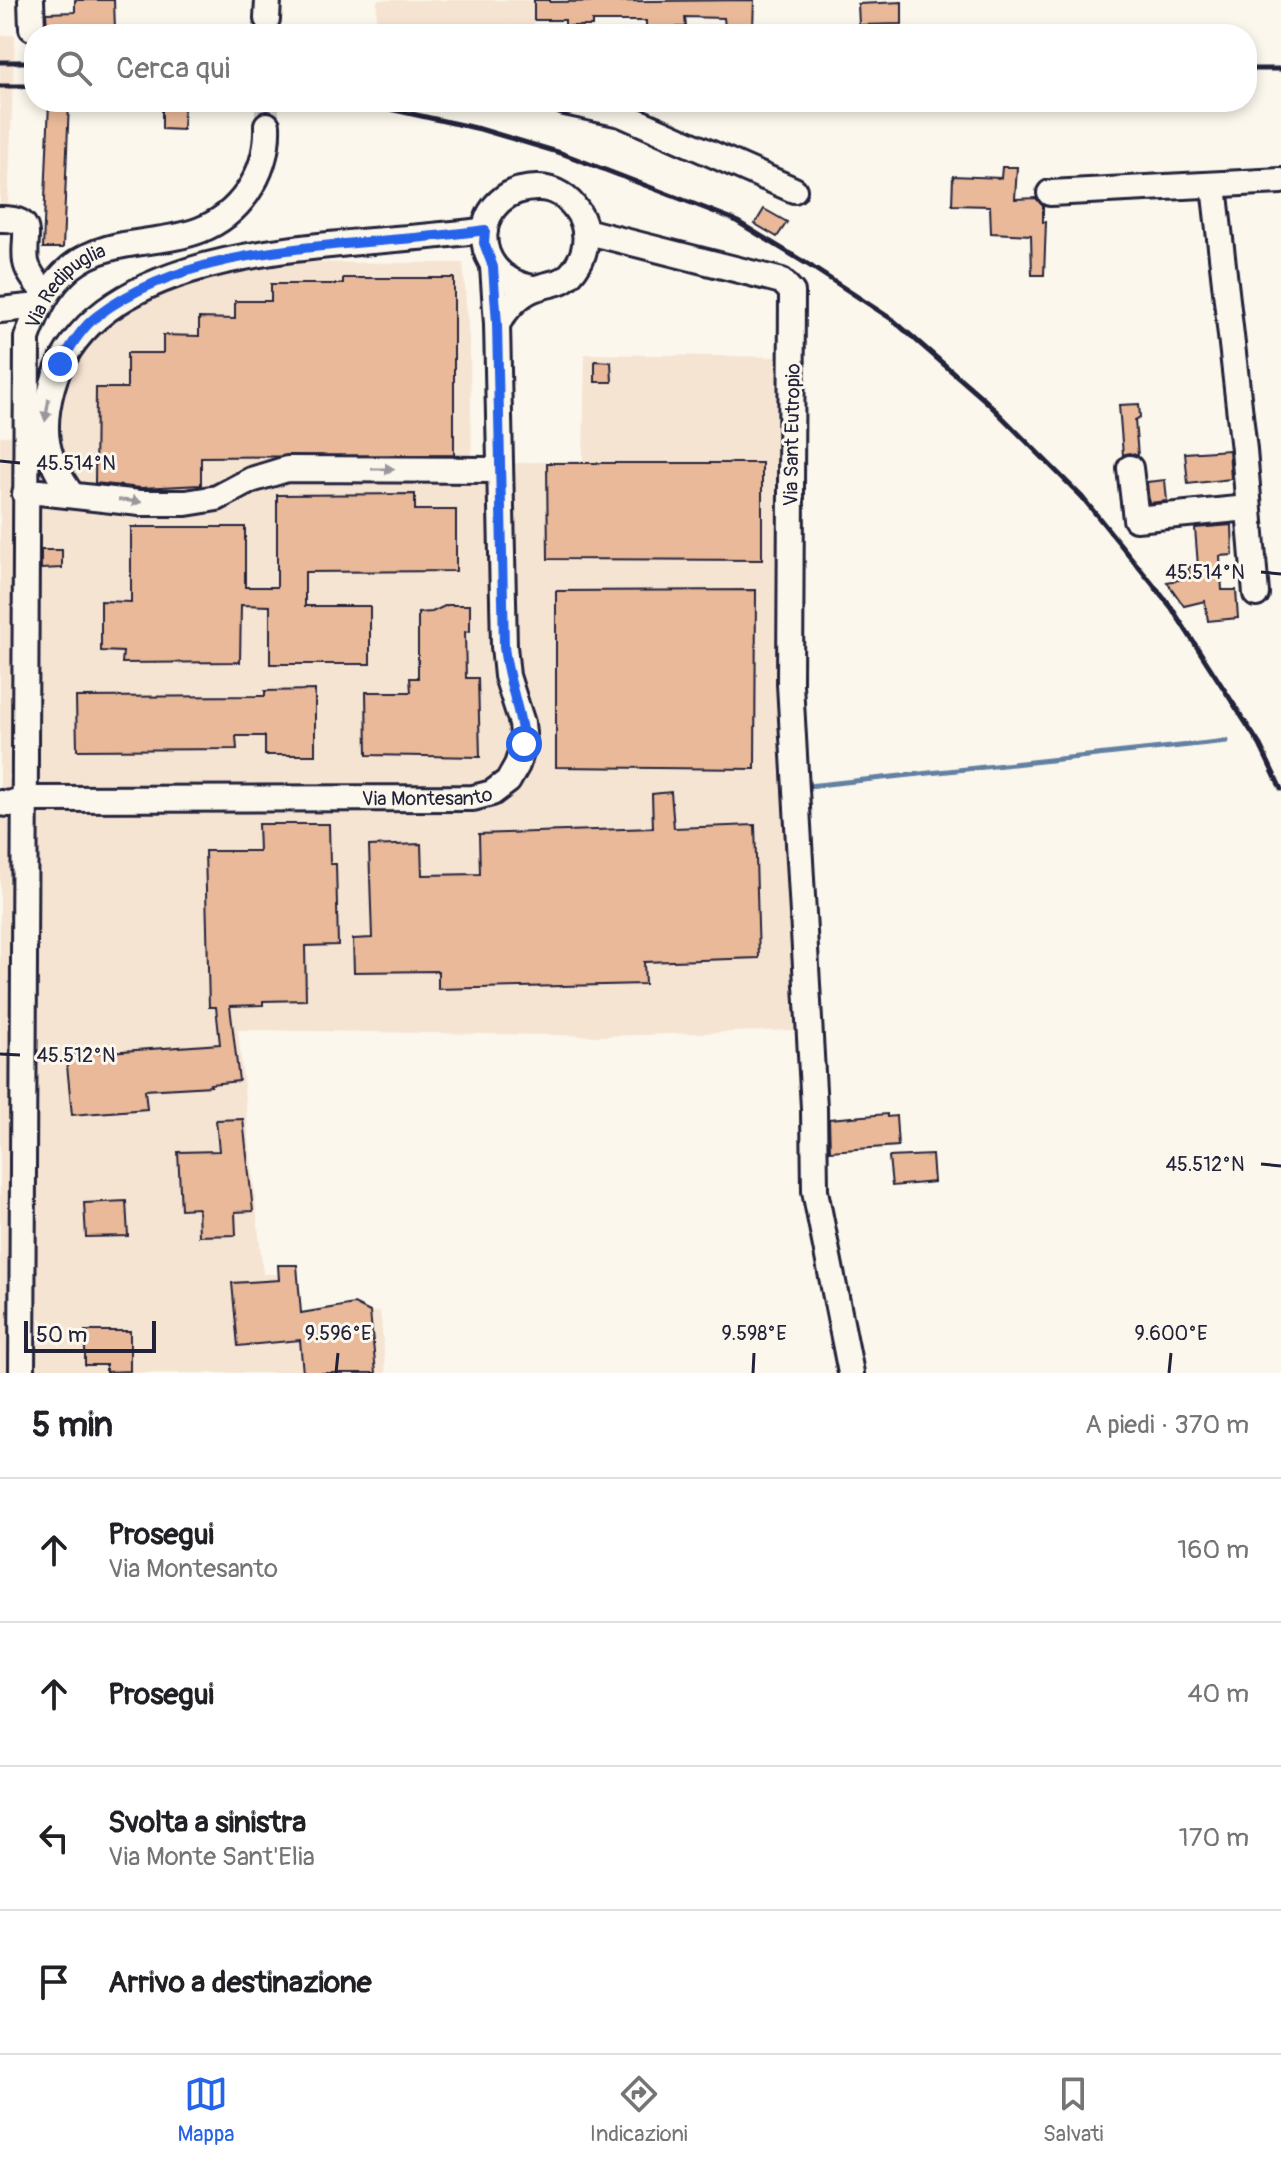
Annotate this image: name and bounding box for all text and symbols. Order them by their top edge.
search box [24,24,1257,112]
icon: search [52,46,96,90]
text: Cerca qui [116,50,230,87]
street label: Via Redipuglia [19,238,109,332]
route end [42,346,78,382]
street label: Via Sant Eutropio [778,363,806,507]
one-way arrow [40,398,53,423]
text: 45.514°N [36,451,116,476]
one-way arrow [371,463,396,476]
one-way arrow [118,495,143,508]
text: 45.514°N [1165,560,1245,585]
route start [506,726,542,762]
street label: Via Montesanto [362,781,495,811]
text: 45.512°N [37,1043,115,1068]
text: 45.512°N [1166,1152,1244,1177]
scale bar [24,1317,156,1353]
text: 50 m [36,1321,87,1349]
text: 9.596°E [305,1321,371,1346]
text: 9.598°E [721,1321,787,1346]
text: 9.600°E [1135,1321,1207,1346]
text: 5 min [32,1404,113,1447]
text: A piedi · 370 m [1085,1409,1249,1441]
text: Prosegui [108,1516,214,1553]
icon: ahead [32,1528,76,1572]
text: 160 m [1177,1534,1249,1566]
text: Via Montesanto [108,1553,278,1585]
icon: ahead [32,1672,76,1716]
text: Prosegui [108,1676,214,1713]
text: 40 m [1187,1678,1249,1710]
text: Svolta a sinistra [108,1804,306,1841]
icon: left [32,1816,76,1860]
text: 170 m [1179,1822,1249,1854]
text: Via Monte Sant'Elia [108,1841,315,1873]
icon: arrive [32,1960,76,2004]
text: Arrivo a destinazione [108,1964,372,2001]
tab: Mappa [178,2072,235,2148]
tab: Indicazioni [590,2072,688,2148]
tab: Salvati [1043,2072,1103,2148]

